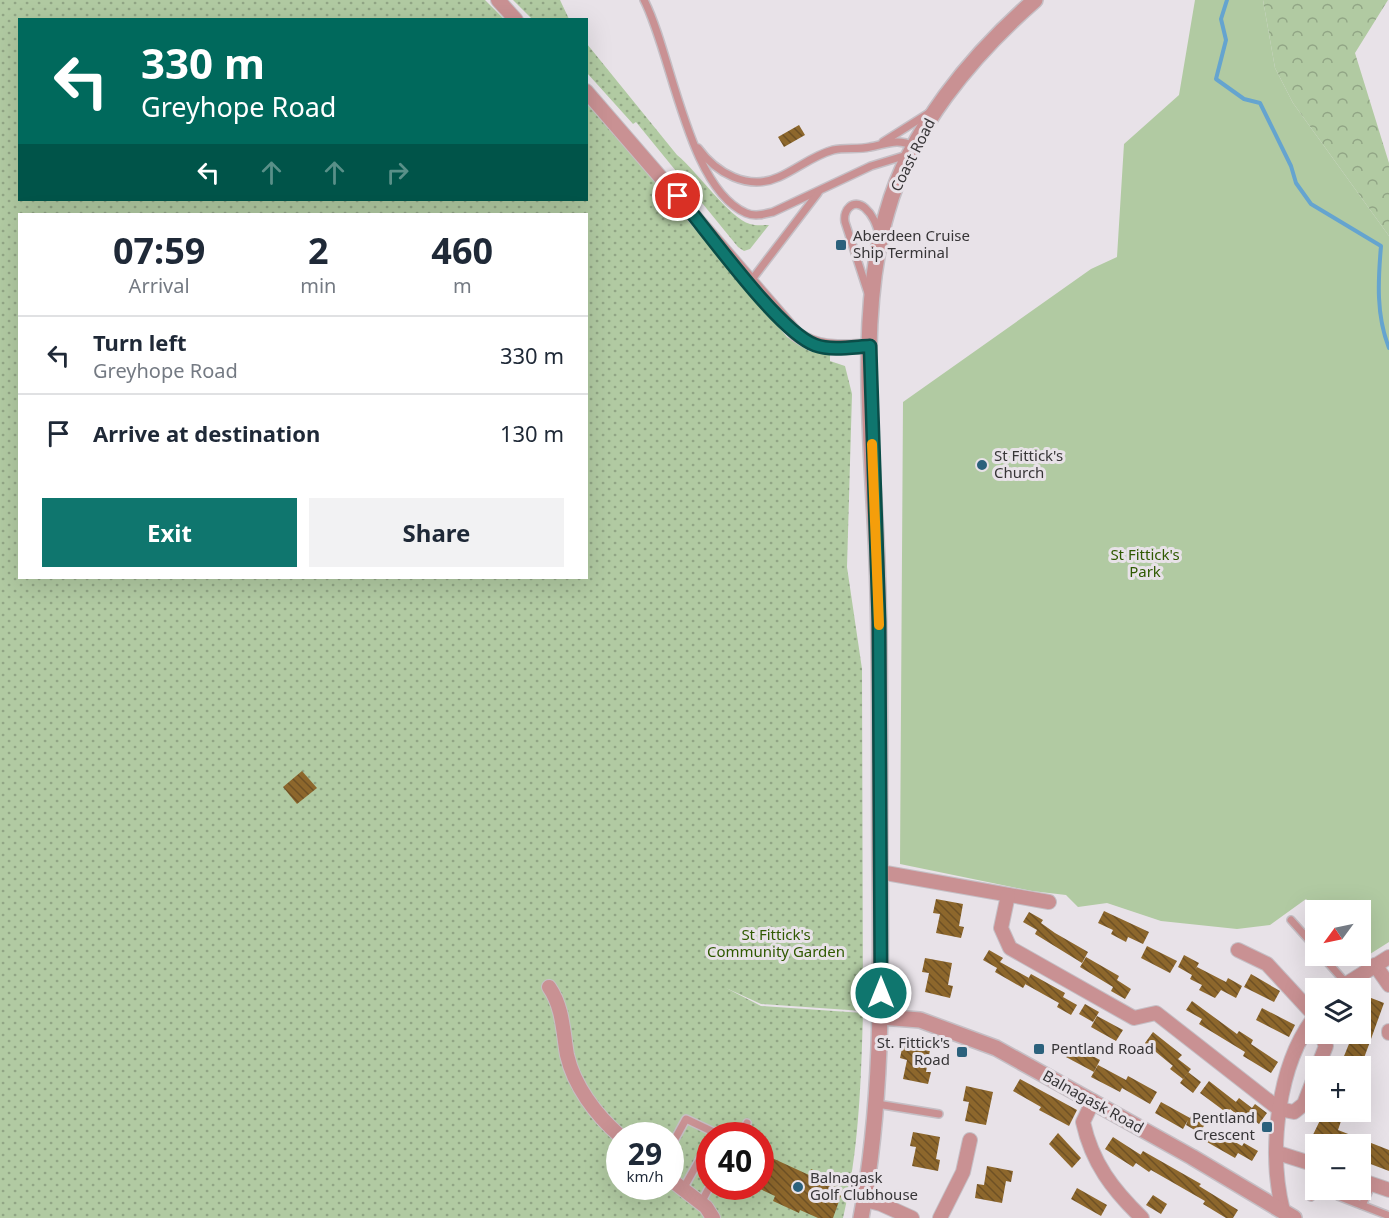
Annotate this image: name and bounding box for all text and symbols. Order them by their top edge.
text: 330 m [141,34,265,91]
icon: left [42,42,120,120]
text: Greyhope Road [141,88,336,125]
street label: Coast Road [885,115,939,195]
icon: left [192,156,225,189]
icon: ahead [255,156,288,189]
icon: ahead [318,156,351,189]
icon: right [381,156,414,189]
pin [652,170,703,221]
icon: arrive [661,179,694,212]
place label: Aberdeen Cruise Ship Terminal [853,225,970,262]
text: 07:59 [113,226,205,275]
text: 2 [308,226,329,275]
text: 460 [431,226,493,275]
marker: Aberdeen Cruise Ship Terminal [834,238,848,252]
text: Arrival [129,272,190,299]
text: min [300,272,336,299]
text: m [453,272,472,299]
text: Turn left [93,327,187,357]
icon: left [42,339,75,372]
text: 330 m [500,340,564,370]
text: Greyhope Road [93,357,238,384]
icon: arrive [42,417,75,450]
text: Arrive at destination [93,418,320,448]
text: 130 m [500,418,564,448]
place label: St Fittick's Church [994,445,1063,482]
marker: St Fittick's Church [975,458,989,472]
button: Exit [42,498,297,567]
button: Share [309,498,564,567]
park label: St Fittick's Park [1110,544,1180,581]
north arrow [1305,900,1371,966]
map controls [1305,900,1371,1200]
park label: St Fittick's Community Garden [707,924,845,961]
position arrow [849,961,913,1025]
button: layers [1305,978,1371,1044]
place label: St. Fittick's Road [877,1032,950,1069]
place label: Pentland Road [1051,1038,1154,1058]
marker: Pentland Road [1032,1042,1046,1056]
marker: St. Fittick's Road [955,1045,969,1059]
button: + [1305,1056,1371,1122]
street label: Balnagask Road [1039,1065,1148,1137]
place label: Pentland Crescent [1192,1107,1256,1144]
marker: Pentland Crescent [1260,1120,1274,1134]
speed limit sign: 40 [696,1122,774,1200]
text: 29 [628,1133,662,1174]
button: − [1305,1134,1371,1200]
text: km/h [627,1166,663,1186]
place label: Balnagask Golf Clubhouse [810,1167,918,1204]
marker: Balnagask Golf Clubhouse [791,1180,805,1194]

